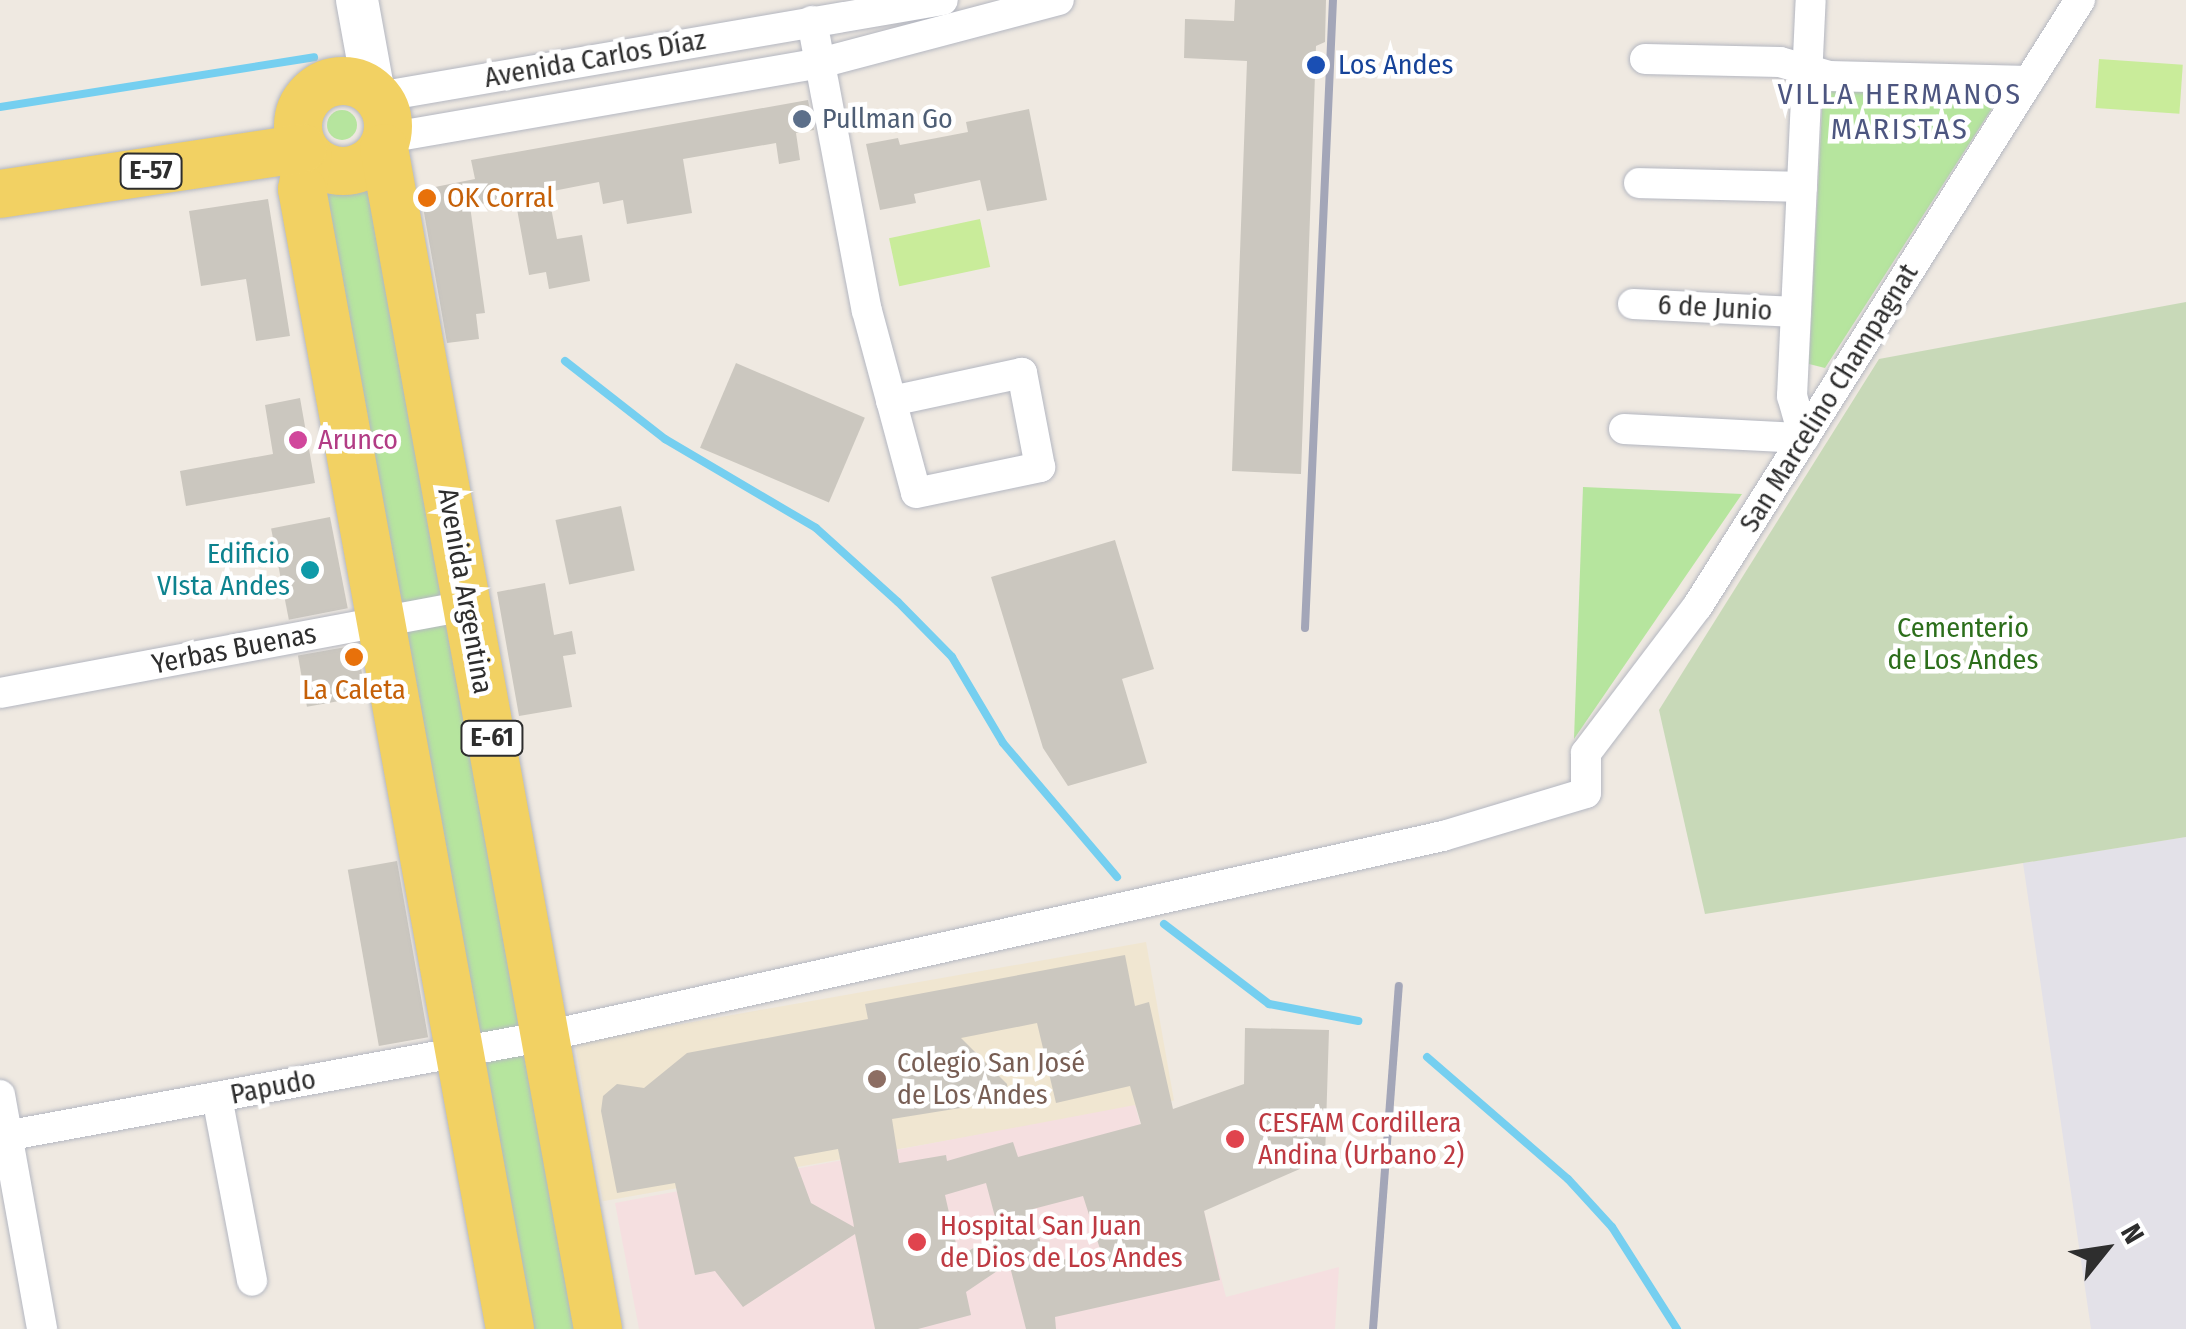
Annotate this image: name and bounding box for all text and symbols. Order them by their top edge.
street label: Avenida Carlos Díaz [482,23,708,95]
place label: Los Andes [1338,48,1453,82]
marker: Los Andes [1303,52,1329,78]
district label: VILLA HERMANOS MARISTAS [1777,76,2023,146]
place label: Pullman Go [822,102,953,136]
marker: Pullman Go [791,108,813,130]
road number: E-57 [118,151,184,191]
place label: OK Corral [447,181,554,215]
marker: OK Corral [416,187,438,209]
street label: San Marcelino Champagnat [1733,258,1925,538]
street label: 6 de Junio [1657,288,1773,328]
place label: Arunco [318,423,398,457]
marker: Arunco [287,429,309,451]
street label: Avenida Argentina [430,486,500,696]
place label: Edificio VIsta Andes [157,537,290,603]
marker: Edificio VIsta Andes [299,559,321,581]
park label: Cementerio de Los Andes [1888,611,2038,677]
street label: Yerbas Buenas [149,617,319,681]
marker: La Caleta [343,646,365,668]
place label: La Caleta [302,673,406,707]
road number: E-61 [460,718,524,758]
place label: Colegio San José de Los Andes [897,1046,1085,1112]
street label: Papudo [227,1062,319,1112]
marker: Colegio San José de Los Andes [866,1068,888,1090]
place label: CESFAM Cordillera Andina (Urbano 2) [1258,1106,1464,1172]
marker: CESFAM Cordillera Andina (Urbano 2) [1222,1126,1248,1152]
north arrow [2056,1199,2156,1299]
place label: Hospital San Juan de Dios de Los Andes [940,1209,1183,1275]
text: N [2114,1218,2151,1249]
marker: Hospital San Juan de Dios de Los Andes [904,1229,930,1255]

